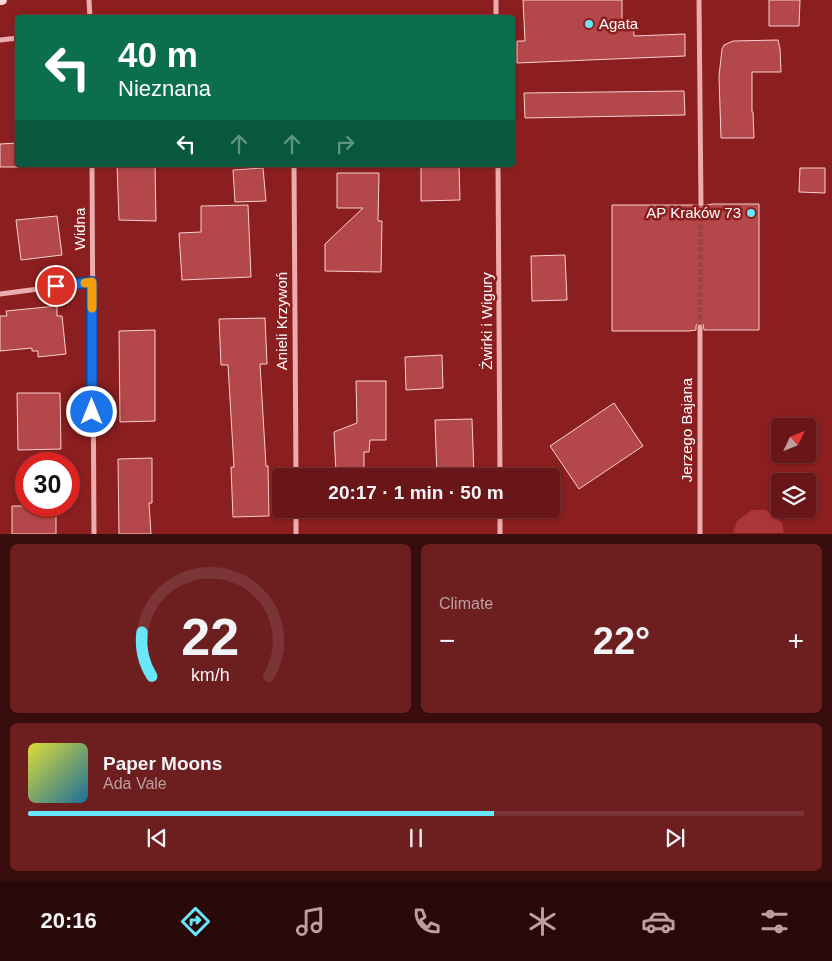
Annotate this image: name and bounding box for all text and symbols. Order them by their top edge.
place label: Agata [599,15,639,32]
marker: Agata [583,18,595,30]
icon: left [35,35,100,100]
text: 40 m [118,35,198,74]
text: Nieznana [118,76,211,101]
icon: left [172,130,200,158]
icon: ahead [225,130,253,158]
icon: ahead [278,130,306,158]
icon: right [331,130,359,158]
place label: AP Kraków 73 [646,204,741,221]
street label: Widna [71,207,88,250]
marker: AP Kraków 73 [745,207,757,219]
pin [35,265,77,307]
icon: arrive [42,272,70,300]
street label: Anieli Krzywoń [273,272,290,370]
street label: Żwirki i Wigury [478,272,495,370]
street label: Jerzego Bajana [678,377,695,482]
position arrow [65,385,117,437]
north arrow [771,418,816,462]
map controls [771,418,816,518]
speed limit sign: 30 [15,452,80,517]
button: layers [771,473,816,518]
text: 20:17 · 1 min · 50 m [328,482,504,503]
text: Climate [439,595,493,612]
text: 22 [182,608,239,666]
text: 22° [593,620,650,662]
text: − [439,625,455,656]
text: + [788,625,804,656]
text: km/h [191,665,230,685]
text: Paper Moons [103,753,222,774]
text: Ada Vale [103,775,167,792]
icon: previous [143,824,171,852]
icon: pause [402,824,430,852]
icon: next [661,824,689,852]
icon: directions [178,904,213,939]
icon: music [293,904,328,939]
icon: phone [409,904,444,939]
icon: climate [525,904,560,939]
icon: car [641,904,676,939]
icon: filters [757,904,792,939]
text: 20:16 [40,908,97,933]

